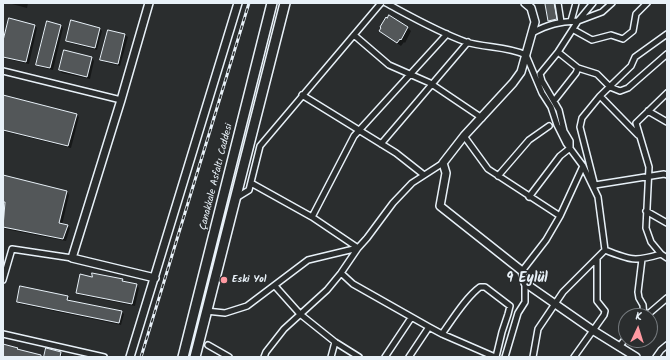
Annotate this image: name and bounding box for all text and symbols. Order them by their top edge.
street label: Çanakkale Asfaltı Caddesi [198,123,236,231]
district label: 9 Eylül [506,272,548,288]
place label: Eski Yol [232,274,266,286]
marker: Eski Yol [219,275,229,285]
north arrow [618,308,658,348]
text: K [635,308,643,326]

